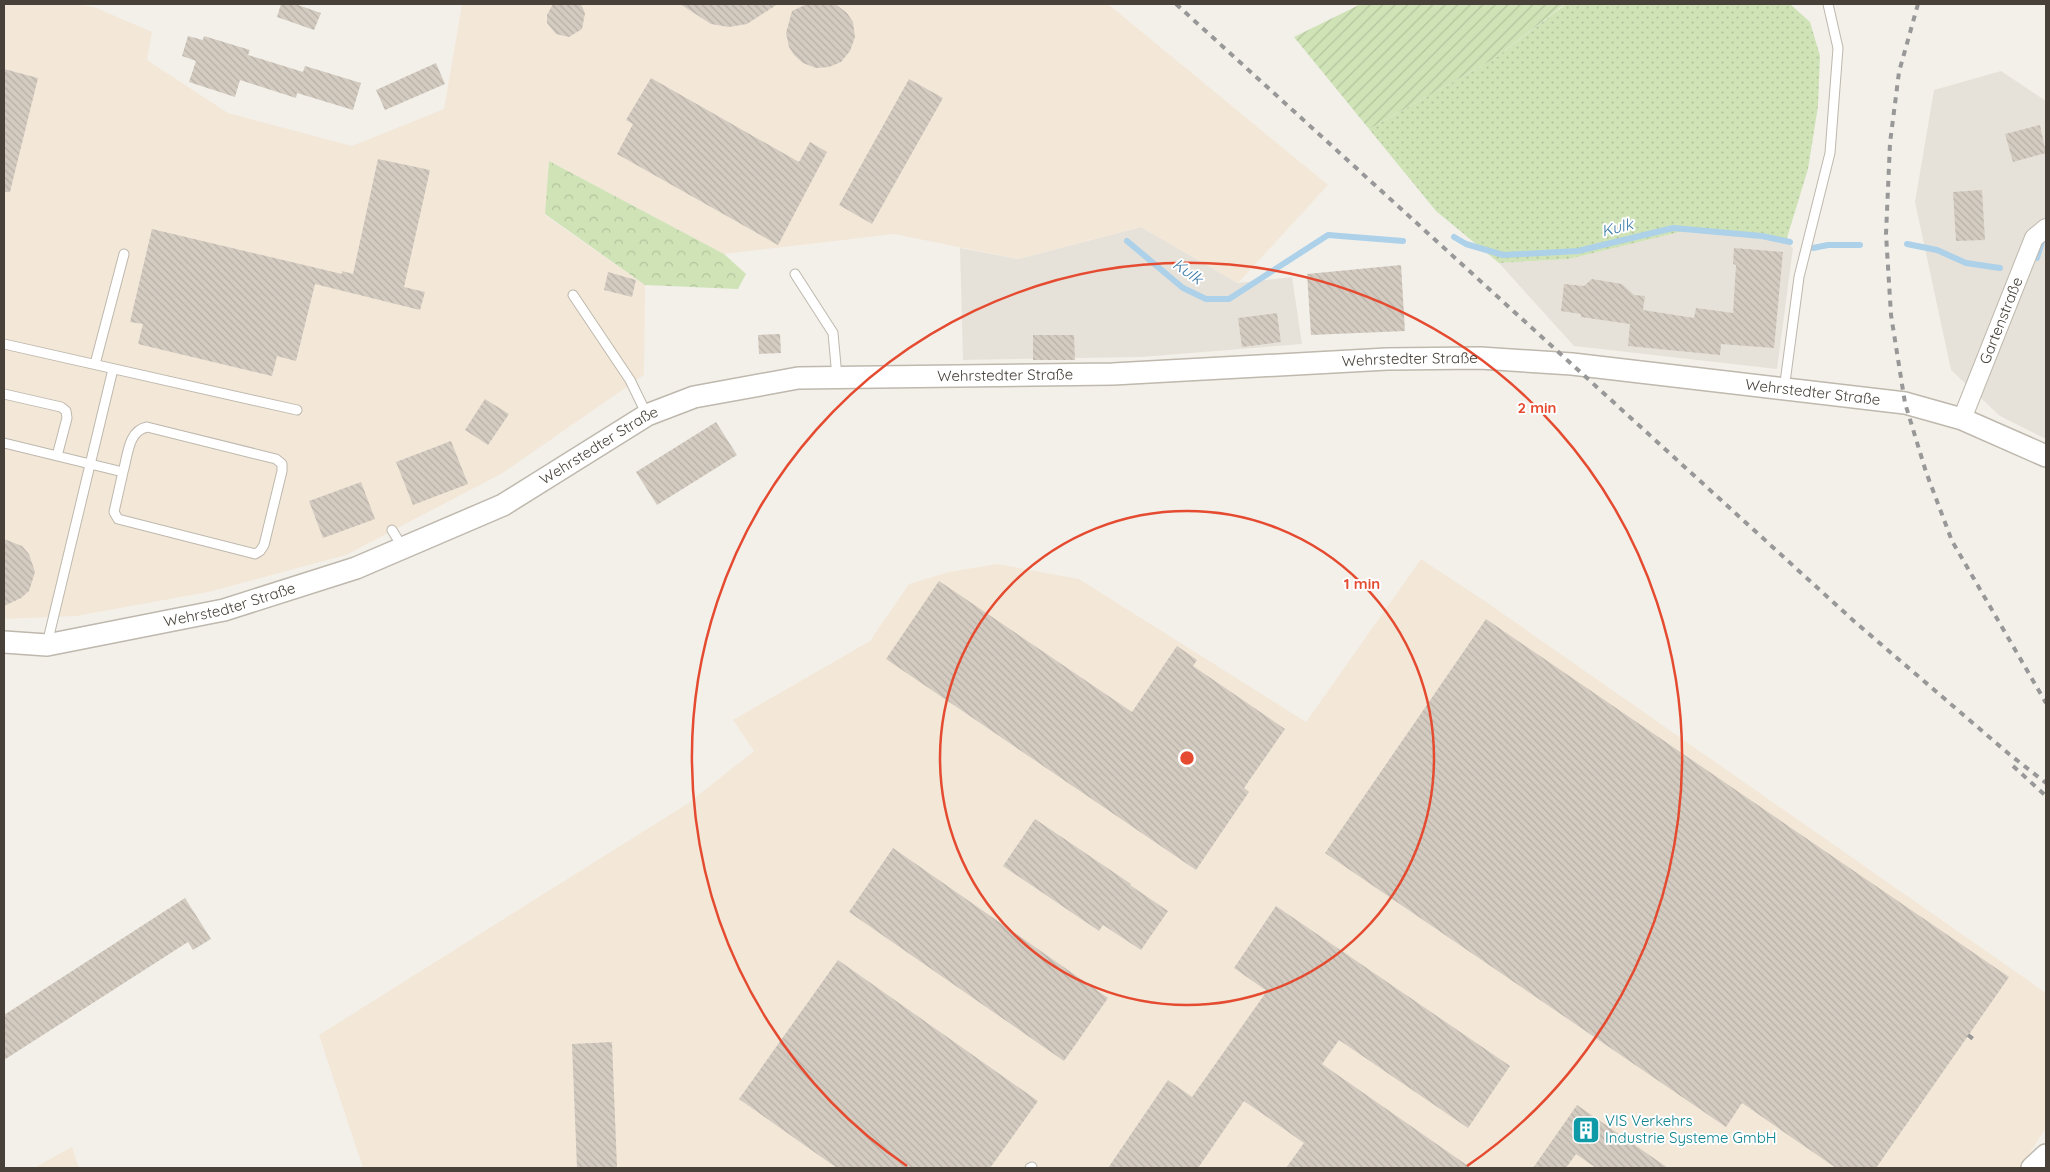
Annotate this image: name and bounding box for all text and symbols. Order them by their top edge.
water label: Kulk [1599,213,1636,241]
water label: Kulk [1169,254,1208,289]
street label: Gartenstraße [1975,274,2027,367]
street label: Wehrstedter Straße [1341,348,1478,370]
street label: Wehrstedter Straße [937,365,1073,385]
street label: Wehrstedter Straße [1744,374,1882,409]
text: 2 min [1517,398,1557,417]
street label: Wehrstedter Straße [536,402,661,489]
text: 1 min [1344,574,1380,593]
street label: Wehrstedter Straße [162,578,298,631]
centre of rings [1178,749,1196,767]
place label: VIS Verkehrs Industrie Systeme GmbH [1605,1111,1777,1147]
building icon: VIS Verkehrs Industrie Systeme GmbH [1571,1115,1601,1145]

